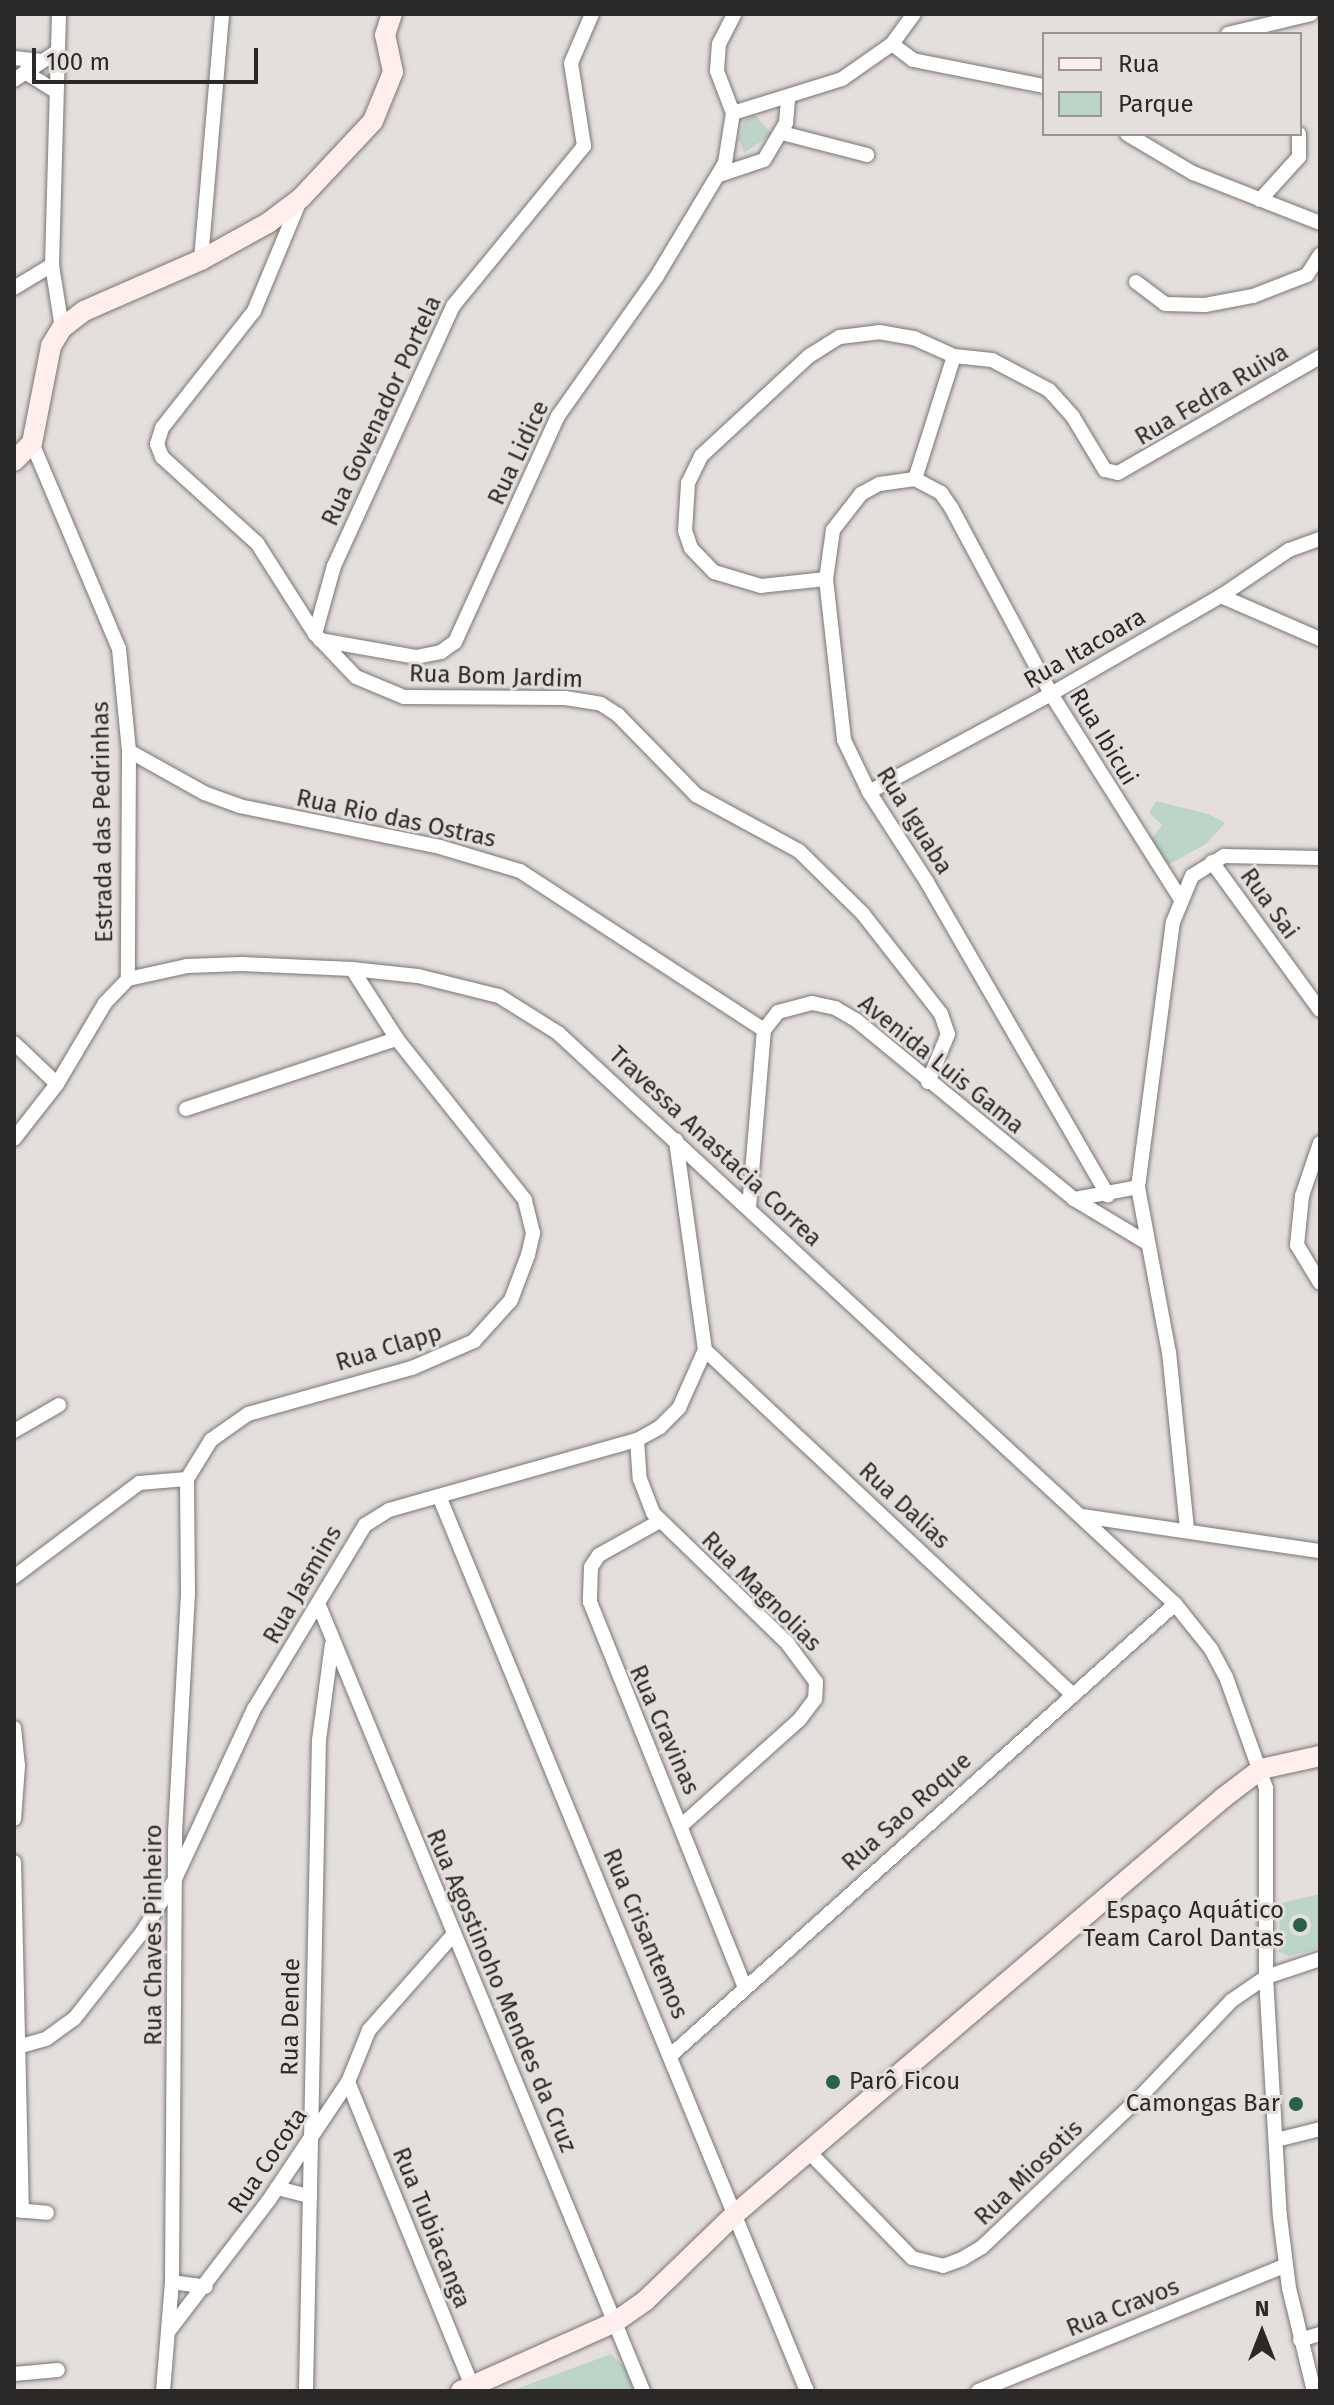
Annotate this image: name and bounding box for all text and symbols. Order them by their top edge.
scale bar [36,32,262,82]
legend [1042,32,1302,136]
text: 100 m [46,48,110,76]
text: Rua [1118,50,1160,78]
text: Parque [1118,90,1194,118]
street label: Rua Govenador Portela [316,291,448,531]
street label: Rua Fedra Ruiva [1130,338,1294,452]
street label: Rua Lidice [482,396,556,510]
street label: Rua Itacoara [1019,603,1151,695]
street label: Rua Bom Jardim [409,660,583,694]
street label: Rua Ibicui [1063,683,1143,791]
street label: Estrada das Pedrinhas [86,701,120,943]
street label: Rua Iguaba [870,762,958,880]
street label: Rua Rio das Ostras [294,784,498,854]
street label: Rua Sai [1234,863,1304,945]
street label: Avenida Luis Gama [852,989,1030,1141]
street label: Travessa Anastacia Correa [603,1041,827,1253]
street label: Rua Clapp [332,1318,446,1378]
street label: Rua Dalias [853,1457,955,1555]
street label: Rua Jasmins [258,1521,348,1649]
street label: Rua Magnolias [695,1526,827,1658]
street label: Rua Cravinas [623,1661,705,1799]
street label: Rua Sao Roque [836,1746,978,1878]
street label: Rua Chaves Pinheiro [140,1824,168,2046]
street label: Rua Agostinoho Mendes da Cruz [420,1825,582,2157]
street label: Rua Crisantemos [596,1844,694,2024]
place label: Espaço Aquático Team Carol Dantas [1083,1897,1284,1953]
marker: Espaço Aquático Team Carol Dantas [1291,1916,1309,1934]
street label: Rua Dende [276,1958,306,2076]
place label: Parô Ficou [849,2068,960,2096]
marker: Parô Ficou [824,2073,842,2091]
place label: Camongas Bar [1126,2090,1280,2118]
marker: Camongas Bar [1287,2095,1305,2113]
street label: Rua Cocota [222,2103,314,2219]
street label: Rua Miosotis [969,2114,1089,2232]
street label: Rua Tubiacanga [386,2143,476,2313]
street label: Rua Cravos [1062,2272,1184,2344]
north arrow [1222,2293,1302,2373]
text: N [1255,2295,1269,2322]

